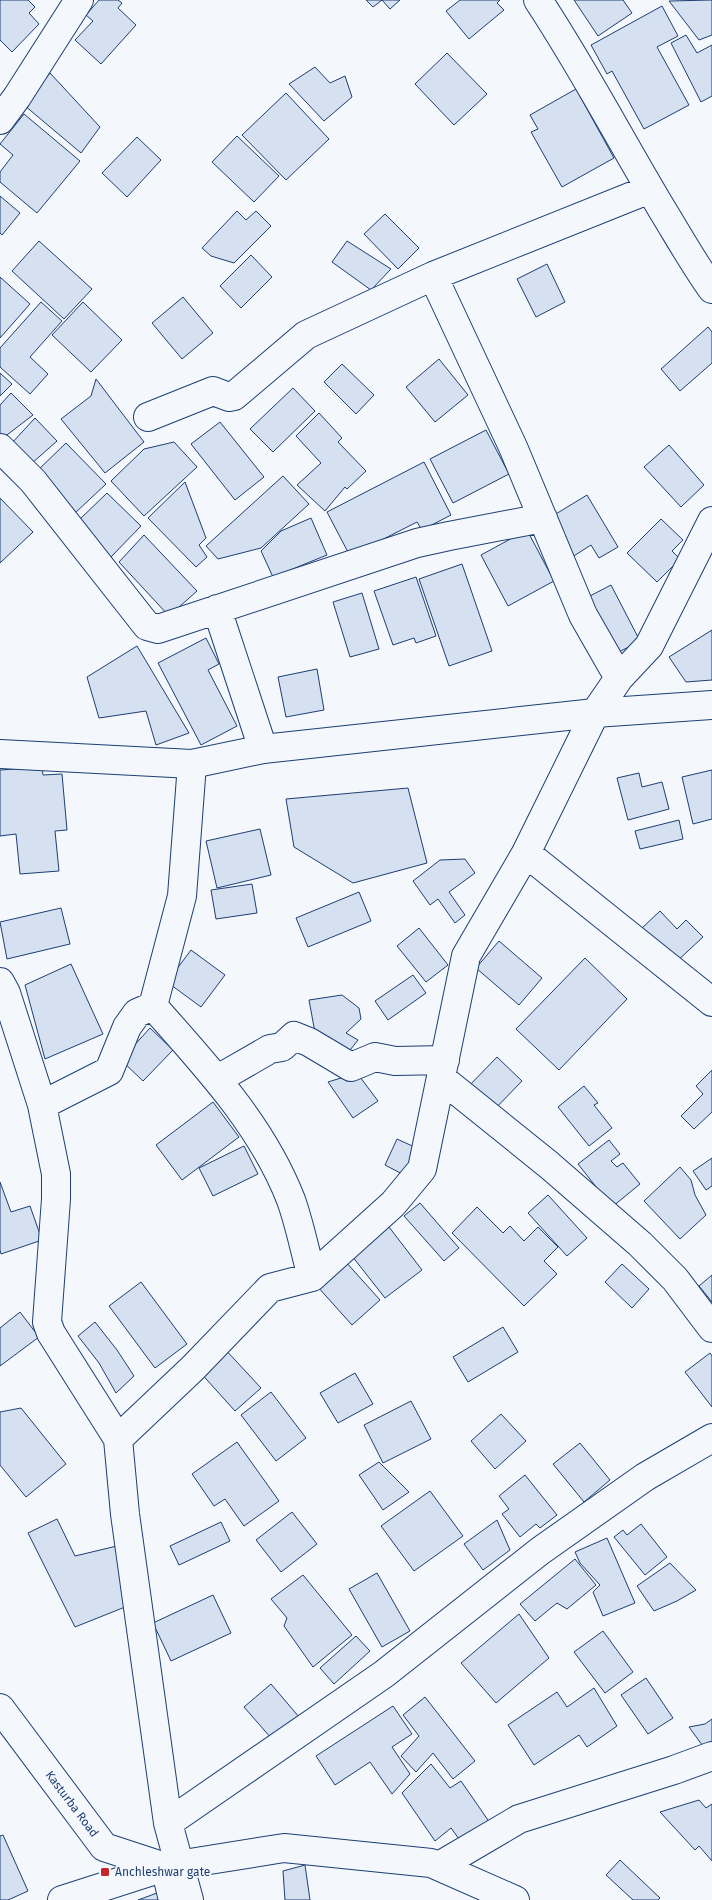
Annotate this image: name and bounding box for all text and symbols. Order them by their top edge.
street label: Kasturba Road [43,1768,101,1840]
place label: Anchleshwar gate [115,1865,210,1879]
marker: Anchleshwar gate [99,1866,111,1878]

